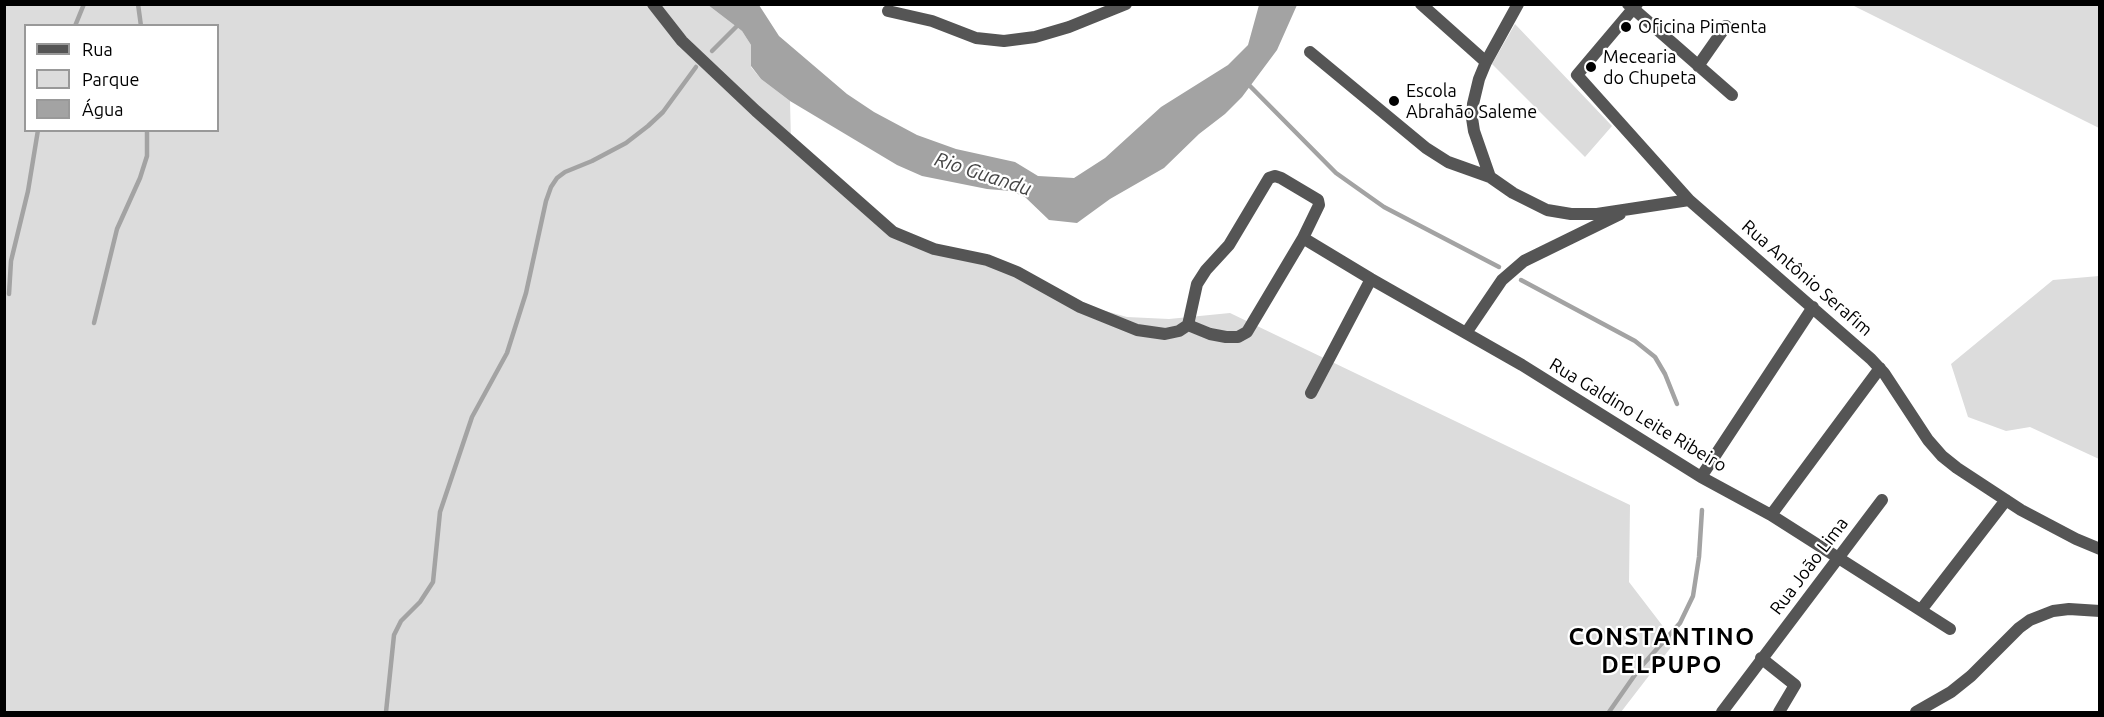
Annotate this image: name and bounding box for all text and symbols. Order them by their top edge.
place label: Oficina Pimenta [1638,16,1767,38]
marker: Oficina Pimenta [1619,20,1633,34]
legend [24,24,219,132]
text: Rua [82,39,113,59]
place label: Mecearia do Chupeta [1603,46,1697,88]
marker: Mecearia do Chupeta [1584,60,1598,74]
text: Parque [82,69,139,89]
place label: Escola Abrahão Saleme [1406,80,1537,122]
marker: Escola Abrahão Saleme [1387,94,1401,108]
text: Água [82,99,124,119]
water label: Rio Guandu [932,147,1034,201]
street label: Rua Antônio Serafim [1737,215,1877,341]
street label: Rua Galdino Leite Ribeiro [1545,353,1731,477]
street label: Rua João Lima [1765,513,1853,619]
district label: CONSTANTINO DELPUPO [1568,623,1756,679]

